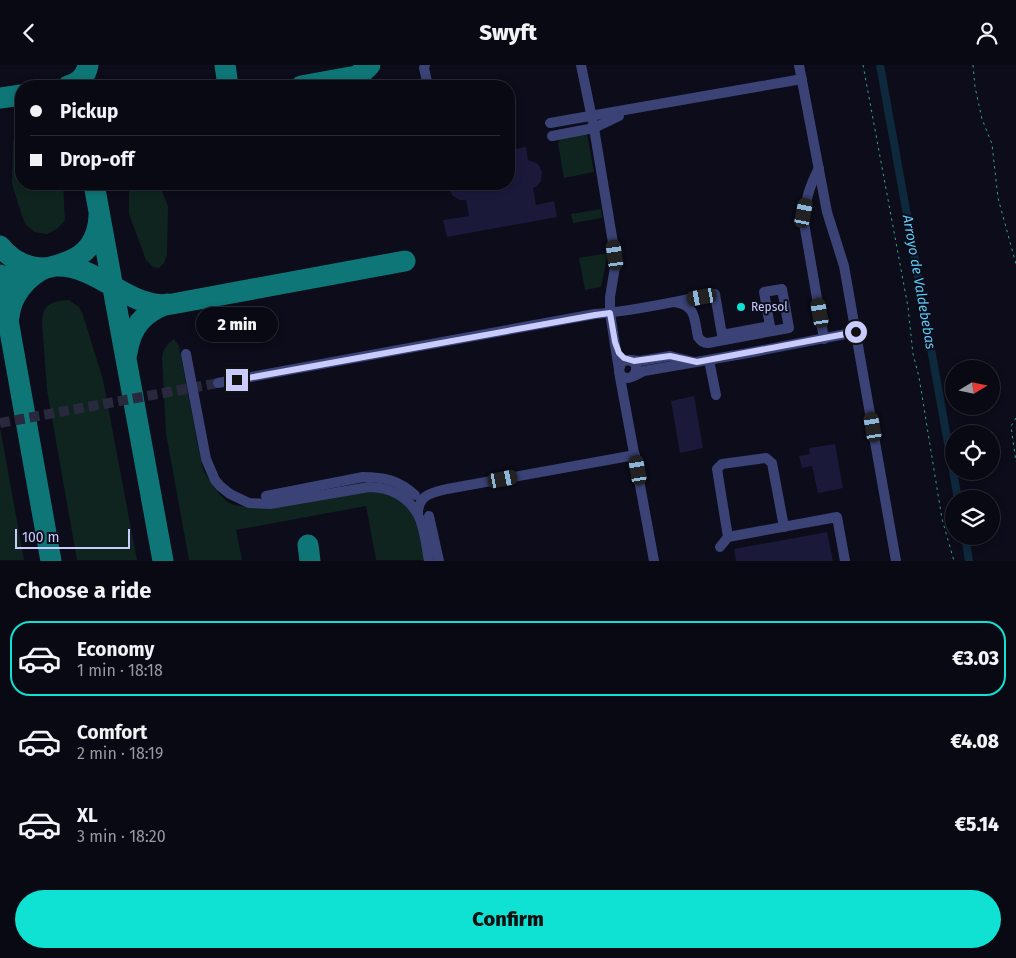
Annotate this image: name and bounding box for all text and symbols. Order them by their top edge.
icon: back [15,19,43,47]
text: Swyft [479,19,537,46]
icon: person [973,19,1001,47]
text: Pickup [60,100,118,123]
text: Drop-off [60,148,134,171]
car [793,197,814,229]
water label: Arroyo de Valdebebas [899,212,939,351]
car [605,239,624,271]
car [685,287,718,307]
car [810,297,829,329]
place label: Repsol [751,300,788,314]
marker: Repsol [735,301,747,313]
callout: 2 min [196,307,278,343]
text: 2 min [217,315,257,334]
route start [845,321,867,343]
north arrow [945,360,1000,415]
map controls [945,360,1000,545]
route end [226,369,248,391]
car [863,411,882,443]
button: locate [945,425,1000,480]
car [628,454,647,486]
car [486,469,519,489]
button: layers [945,490,1000,545]
scale bar [15,525,130,549]
text: 100 m [22,529,59,546]
text: Choose a ride [15,577,151,604]
icon: car [17,636,62,681]
text: Economy [77,638,154,661]
text: €3.03 [952,647,999,670]
text: 1 min · 18:18 [77,661,163,680]
icon: car [17,719,62,764]
text: Comfort [77,721,147,744]
text: €4.08 [951,730,999,753]
text: 2 min · 18:19 [77,744,163,763]
icon: car [17,802,62,847]
text: XL [77,804,98,827]
text: €5.14 [955,813,999,836]
text: 3 min · 18:20 [77,827,166,846]
button: Confirm [15,890,1001,948]

